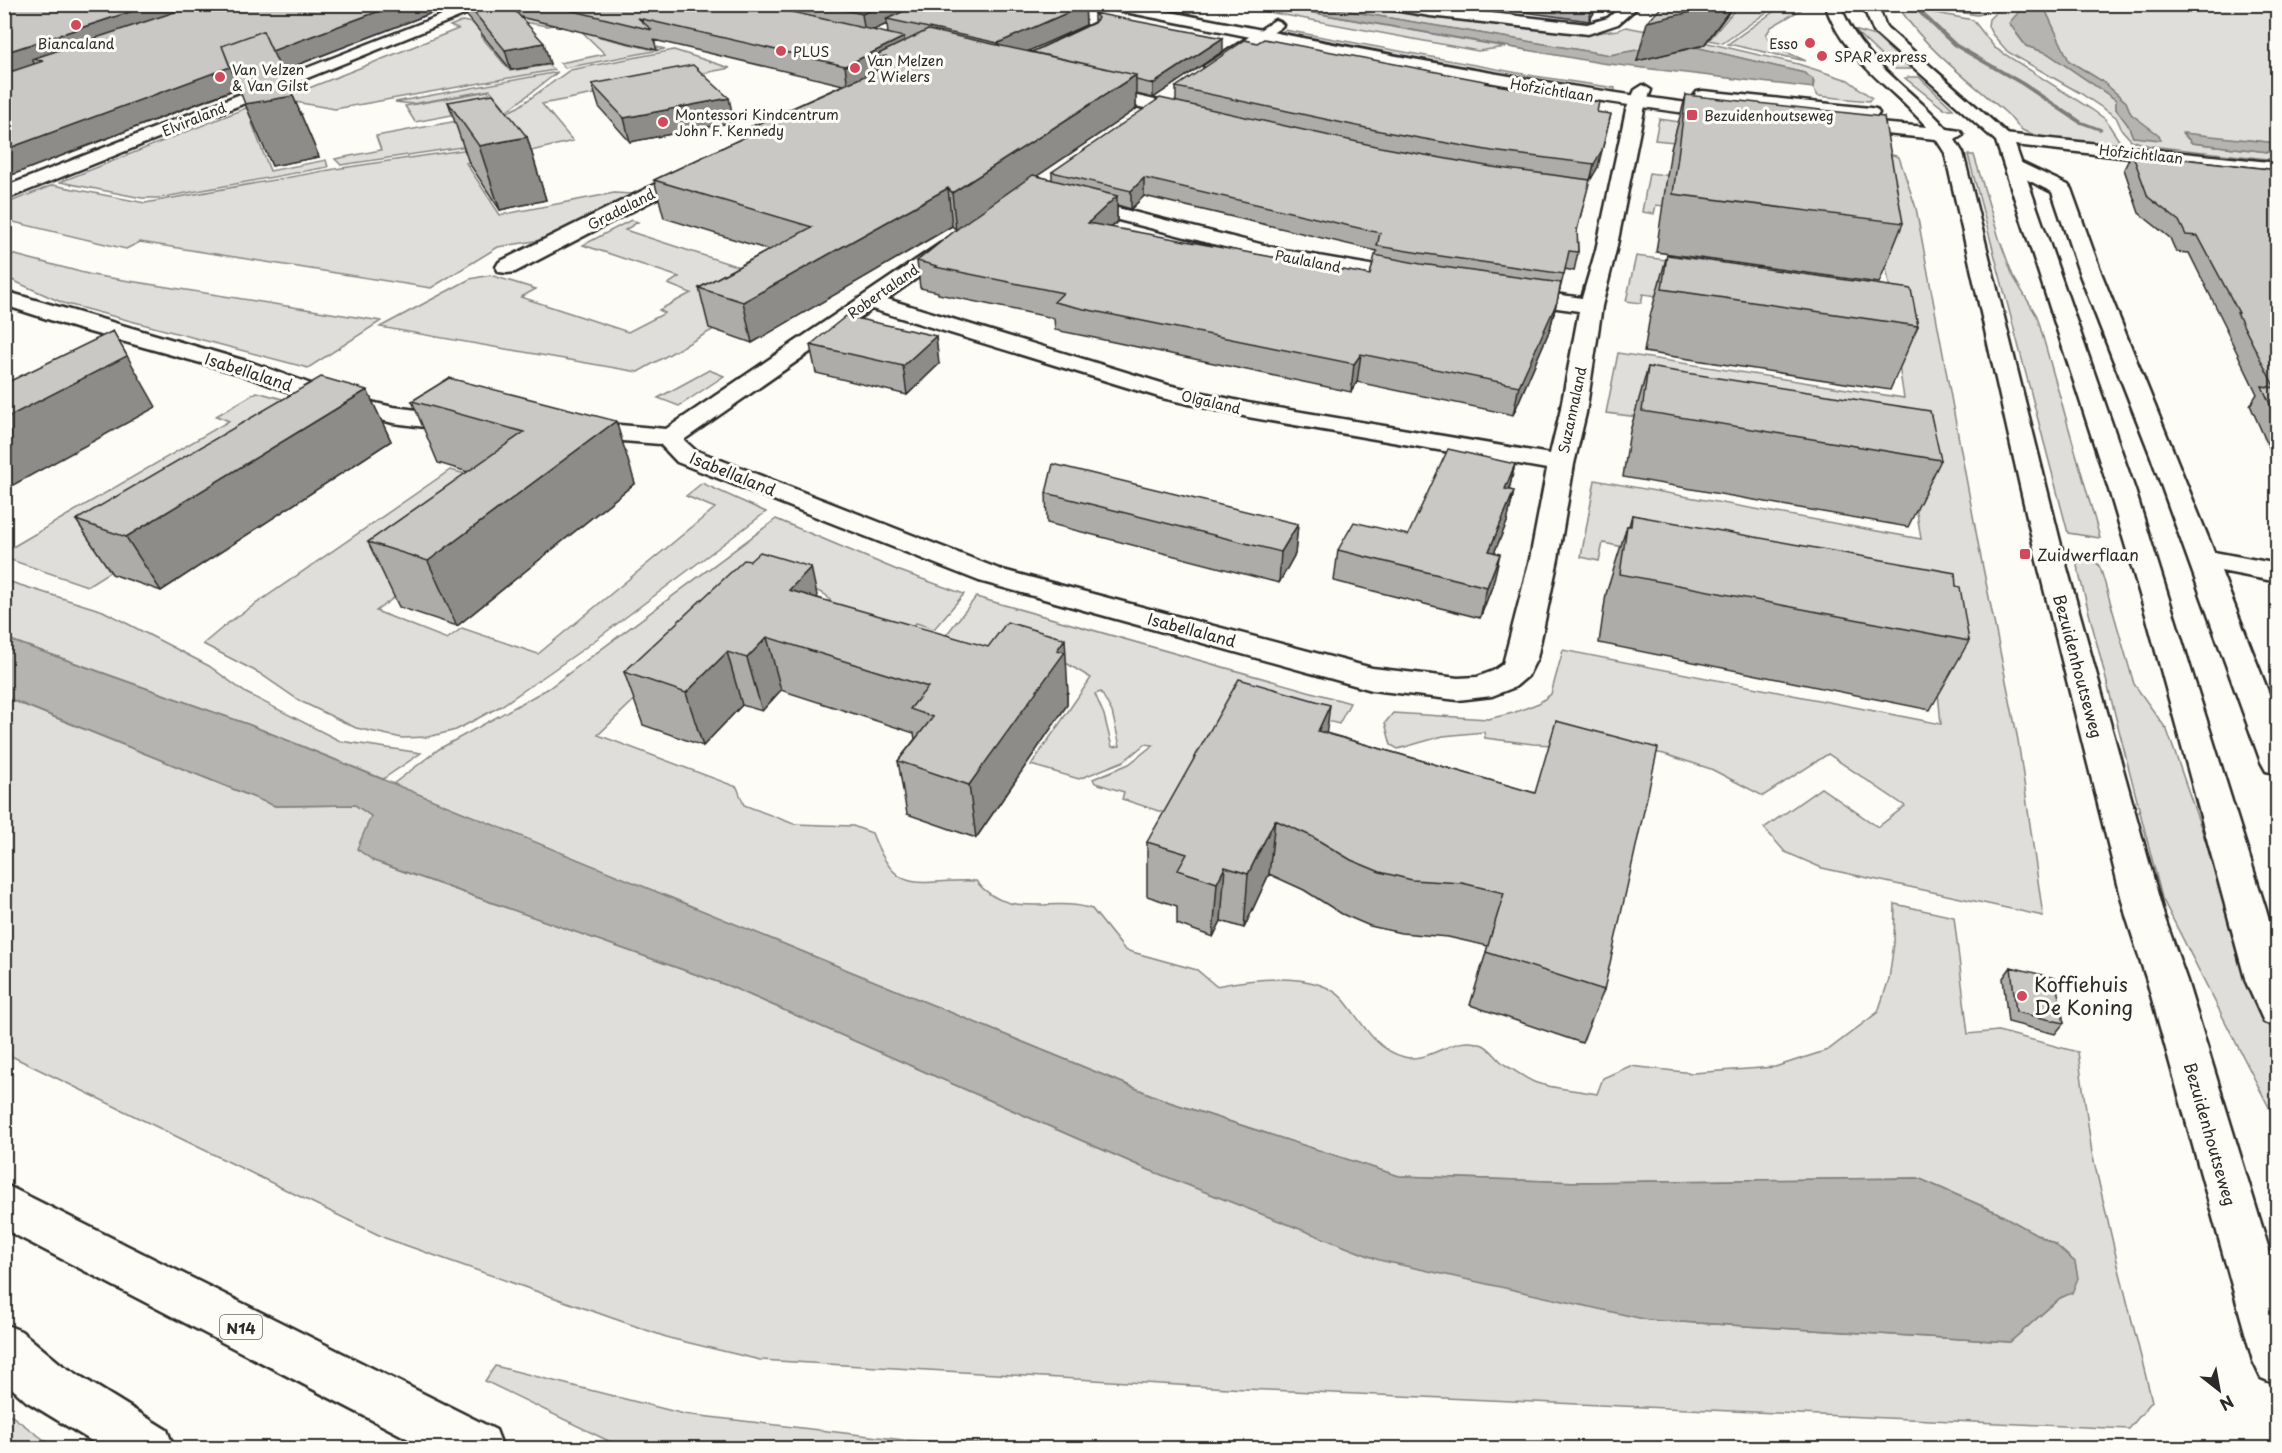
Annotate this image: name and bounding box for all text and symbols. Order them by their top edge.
marker: Biancaland [69,18,83,32]
place label: Biancaland [38,33,115,54]
place label: Esso [1769,33,1798,54]
marker: Esso [1803,36,1817,50]
place label: PLUS [793,41,829,62]
marker: PLUS [774,44,788,58]
place label: SPAR express [1834,46,1927,67]
marker: SPAR express [1815,49,1829,63]
place label: Van Melzen 2 Wielers [867,50,944,87]
place label: Van Velzen & Van Gilst [232,59,309,96]
marker: Van Melzen 2 Wielers [848,61,862,75]
marker: Van Velzen & Van Gilst [213,70,227,84]
street label: Hofzichtlaan [1509,73,1595,107]
street label: Elviraland [159,97,230,141]
place label: Montessori Kindcentrum John F. Kennedy [675,104,839,141]
place label: Bezuidenhoutseweg [1704,105,1834,126]
marker: Bezuidenhoutseweg [1685,108,1699,122]
marker: Montessori Kindcentrum John F. Kennedy [656,115,670,129]
street label: Hofzichtlaan [2098,139,2184,169]
street label: Gradaland [584,183,659,235]
street label: Paulaland [1273,244,1343,278]
street label: Robertaland [843,258,923,323]
street label: Isabellaland [202,346,296,397]
street label: Suzannaland [1553,364,1592,455]
street label: Olgaland [1179,385,1243,419]
street label: Isabellaland [686,445,780,501]
place label: Zuidwerflaan [2037,542,2139,566]
marker: Zuidwerflaan [2018,547,2032,561]
street label: Bezuidenhoutseweg [2048,591,2110,741]
street label: Isabellaland [1145,606,1239,652]
place label: Koffiehuis De Koning [2034,969,2133,1022]
marker: Koffiehuis De Koning [2015,989,2029,1003]
street label: Bezuidenhoutseweg [2179,1059,2243,1209]
road number: N14 [220,1315,262,1339]
north arrow [2189,1360,2249,1420]
text: N [2216,1390,2239,1417]

